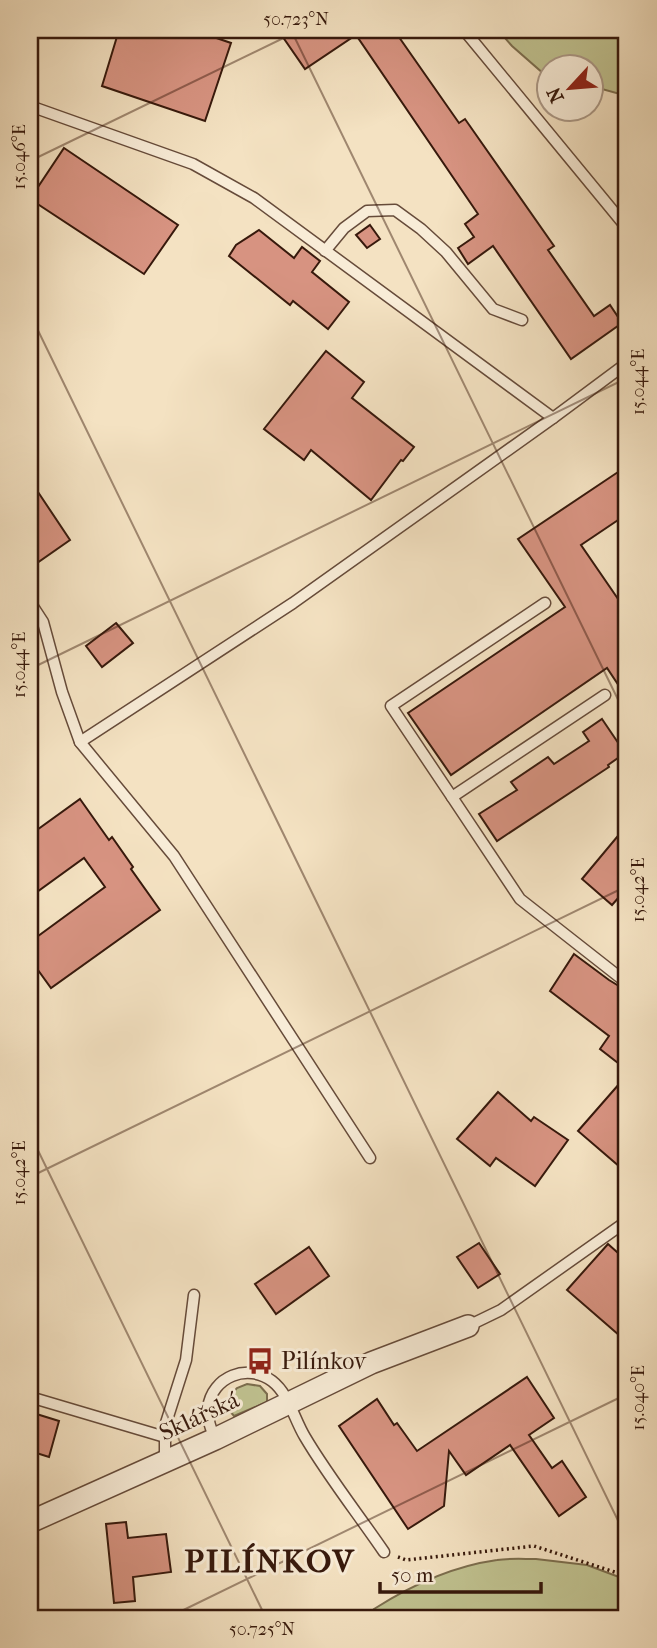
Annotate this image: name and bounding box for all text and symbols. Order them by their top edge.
text: 50.723°N [263,9,329,30]
north arrow [534,52,604,122]
text: N [542,83,569,106]
text: 15.046°E [9,124,30,190]
text: 15.044°E [628,349,649,415]
text: 15.044°E [9,632,30,698]
text: 15.042°E [628,858,649,922]
text: 15.042°E [9,1141,30,1205]
bus stop icon: Pilínkov [245,1346,275,1376]
place label: Pilínkov [281,1347,367,1375]
text: 15.040°E [628,1365,649,1431]
street label: Sklářská [155,1385,244,1447]
district label: PILÍNKOV [185,1542,356,1580]
scale bar [380,1550,542,1594]
text: 50 m [391,1563,434,1587]
text: 50.725°N [229,1619,295,1640]

